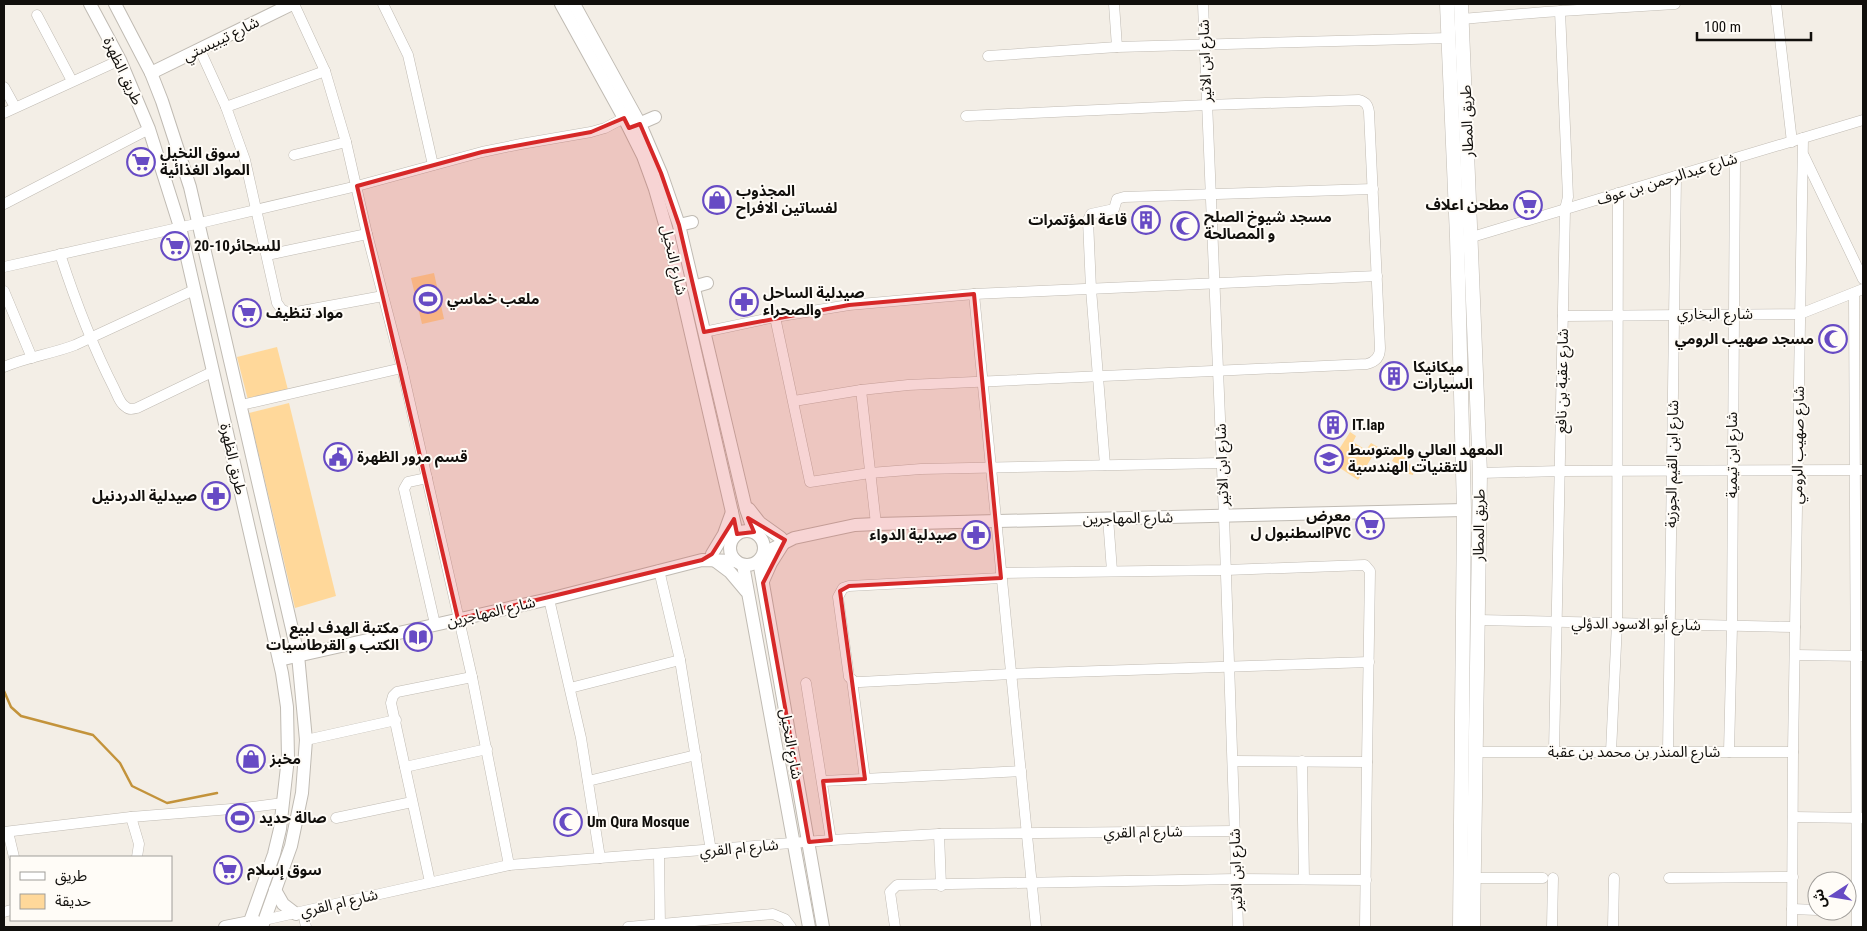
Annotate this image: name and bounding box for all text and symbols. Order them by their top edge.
scale bar [1697,10,1811,42]
street label: شارع تيبيستي [180,13,264,68]
text: 100 m [1704,18,1741,36]
street label: شارع ابن الاثير [1195,19,1218,104]
street label: طريق الظهرة [99,34,147,108]
street label: طريق المطار [1457,84,1478,158]
place label: سوق النخيل المواد الغذائية [160,144,250,179]
supermarket icon: سوق النخيل المواد الغذائية [126,147,156,177]
street label: شارع عبدالرحمن بن عوف [1595,149,1740,212]
place label: المجذوب لفساتين الافراح [736,182,837,219]
shop icon: المجذوب لفساتين الافراح [702,185,732,215]
supermarket icon: مطحن اعلاف [1513,190,1543,220]
place label: مطحن اعلاف [1425,196,1509,214]
building icon: قاعة المؤتمرات [1131,205,1161,235]
place label: مسجد شيوخ الصلح و المصالحة [1204,208,1332,243]
place label: قاعة المؤتمرات [1028,211,1127,229]
mosque icon: مسجد شيوخ الصلح و المصالحة [1170,211,1200,241]
street label: شارع النخيل [654,223,691,298]
supermarket icon: 20-10للسجائر [160,231,190,261]
place label: 20-10للسجائر [194,237,281,255]
sports icon: ملعب خماسي [413,284,443,314]
place label: صيدلية الساحل والصحراء [763,284,865,319]
pharmacy icon: صيدلية الساحل والصحراء [729,287,759,317]
place label: ملعب خماسي [447,290,540,310]
supermarket icon: مواد تنظيف [232,298,262,328]
place label: مواد تنظيف [266,304,343,322]
street label: شارع البخاري [1677,305,1753,326]
mosque icon: مسجد صهيب الرومي [1818,324,1848,354]
street label: شارع عقبة بن نافع [1552,328,1575,434]
place label: مسجد صهيب الرومي [1675,330,1814,350]
place label: ميكانيكا السيارات [1413,358,1473,393]
building icon: ميكانيكا السيارات [1379,361,1409,391]
street label: شارع صهيب الرومي [1788,385,1811,504]
street label: شارع ابن القيم الجوزية [1662,400,1685,528]
building icon: IT.lap [1318,410,1348,440]
street label: شارع ابن تيمية [1723,412,1744,498]
place label: IT.lap [1352,416,1385,434]
street label: طريق الظهرة [215,421,250,497]
street label: شارع ابن الاثير [1212,423,1235,508]
place label: المعهد العالي والمتوسط للتقنيات الهندسية [1348,441,1503,476]
public building icon: قسم مرور الظهرة [323,442,353,472]
school or university icon: المعهد العالي والمتوسط للتقنيات الهندسية [1314,444,1344,474]
place label: قسم مرور الظهرة [357,448,468,468]
pharmacy icon: صيدلية الدردنيل [201,481,231,511]
place label: صيدلية الدردنيل [92,487,197,505]
street label: طريق المطار [1469,489,1490,562]
place label: معرض اسطنبول لPVC [1251,507,1351,542]
street label: شارع المهاجرين [1083,508,1174,531]
supermarket icon: معرض اسطنبول لPVC [1355,510,1385,540]
pharmacy icon: صيدلية الدواء [961,520,991,550]
place label: صيدلية الدواء [870,526,957,544]
street label: شارع المهاجرين [445,593,538,634]
street label: شارع أبو الاسود الدؤلي [1571,614,1701,637]
place label: مكتبة الهدف لبيع الكتب و القرطاسيات [266,619,399,654]
library icon: مكتبة الهدف لبيع الكتب و القرطاسيات [403,622,433,652]
street label: شارع النخيل [773,707,806,781]
street label: شارع المنذر بن محمد بن عقبة [1548,743,1721,764]
shop icon: مخبز [236,744,266,774]
place label: مخبز [269,750,301,768]
sports icon: صالة حديد [225,803,255,833]
mosque icon: Um Qura Mosque [553,807,583,837]
place label: صالة حديد [259,809,327,827]
place label: Um Qura Mosque [587,813,690,831]
street label: شارع ام القري [1103,822,1183,845]
street label: شارع ابن الاثير [1226,828,1249,913]
street label: شارع ام القري [699,836,780,863]
supermarket icon: سوق إسلام [213,855,243,885]
legend [10,856,172,921]
place label: سوق إسلام [247,861,322,881]
text: طريق [55,867,87,886]
north arrow [1807,871,1857,921]
street label: شارع ام القري [298,885,381,924]
text: ش [1809,888,1829,910]
text: حديقة [55,892,91,910]

